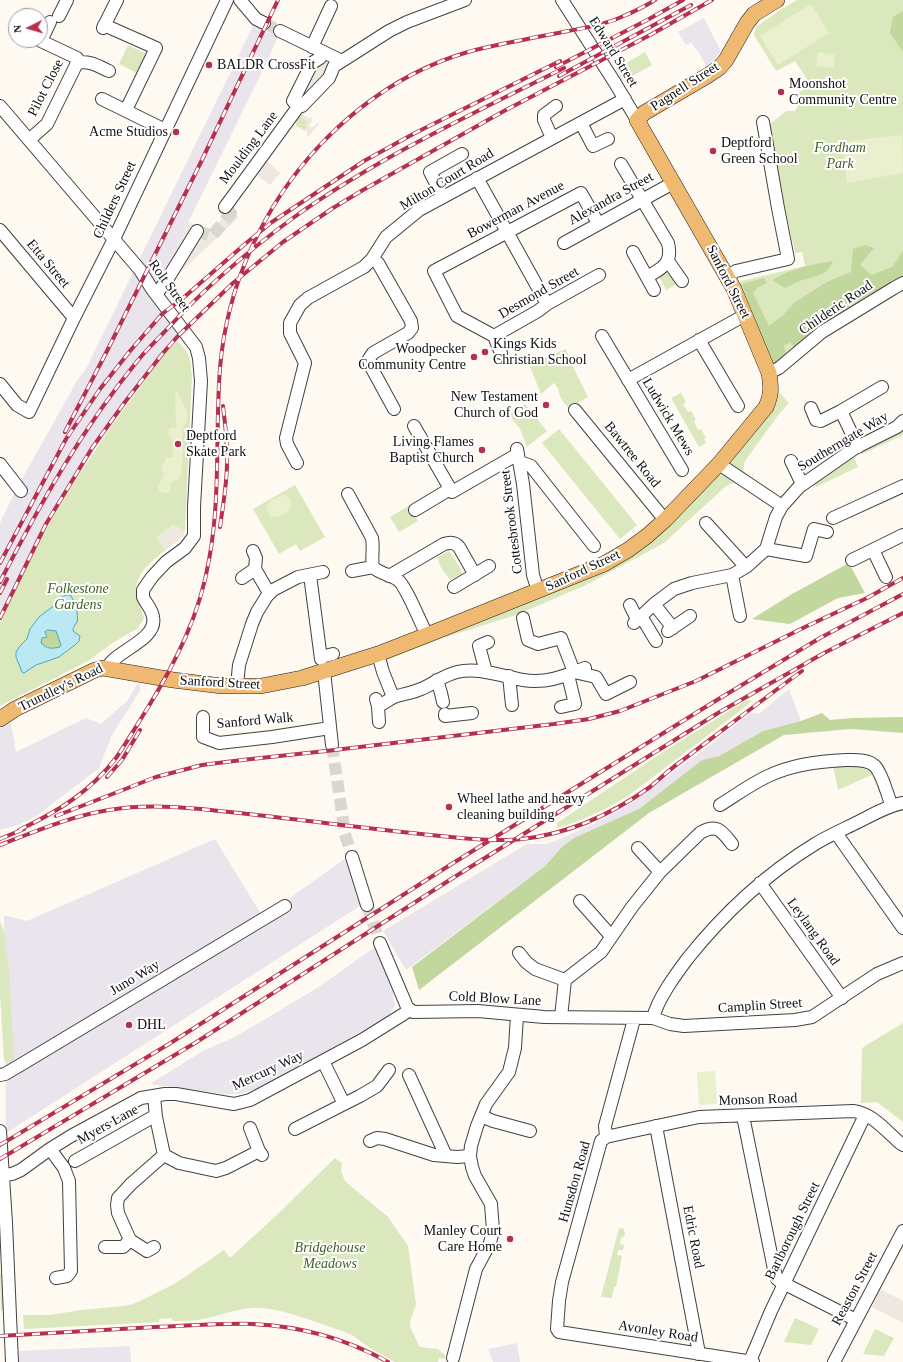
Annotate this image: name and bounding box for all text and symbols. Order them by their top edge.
north arrow [8,8,48,48]
street label: Edward Street [585,14,641,90]
text: N [11,24,23,33]
street label: Pilot Close [24,57,68,119]
place label: BALDR CrossFit [217,57,315,73]
street label: Pagnell Street [648,59,722,115]
marker: BALDR CrossFit [204,60,214,70]
place label: Moonshot Community Centre [789,76,897,108]
marker: Moonshot Community Centre [776,87,786,97]
street label: Moulding Lane [216,108,282,188]
place label: Acme Studios [89,124,168,140]
marker: Acme Studios [171,127,181,137]
place label: Deptford Green School [721,135,798,168]
park label: Fordham Park [814,140,866,172]
street label: Milton Court Road [397,145,497,215]
marker: Deptford Green School [708,146,718,156]
street label: Childers Street [90,159,140,241]
street label: Alexandra Street [566,169,656,229]
street label: Bowerman Avenue [465,177,567,243]
street label: Etta Street [23,236,73,292]
street label: Sanford Street [702,242,754,322]
street label: Rolt Street [144,257,194,315]
street label: Desmond Street [496,263,582,323]
street label: Childeric Road [796,277,876,339]
place label: Kings Kids Christian School [493,336,587,368]
place label: Woodpecker Community Centre [358,341,466,374]
marker: Kings Kids Christian School [480,347,490,357]
marker: Woodpecker Community Centre [469,352,479,362]
street label: Ludwick Mews [638,375,698,459]
place label: New Testament Church of God [451,389,538,422]
marker: New Testament Church of God [541,400,551,410]
street label: Southerngate Way [795,408,891,476]
street label: Bawtree Road [600,419,664,491]
place label: Deptford Skate Park [186,428,246,460]
place label: Living Flames Baptist Church [390,434,474,466]
marker: Deptford Skate Park [173,439,183,449]
marker: Living Flames Baptist Church [477,445,487,455]
street label: Cottesbrook Street [497,469,527,575]
street label: Sanford Street [543,546,623,596]
park label: Folkestone Gardens [47,581,109,614]
street label: Trundley's Road [16,660,106,716]
street label: Sanford Street [179,673,261,693]
street label: Sanford Walk [216,709,294,733]
place label: Wheel lathe and heavy cleaning building [457,791,585,824]
marker: Wheel lathe and heavy cleaning building [444,802,454,812]
street label: Leylang Road [783,895,843,969]
street label: Juno Way [107,957,163,999]
street label: Cold Blow Lane [448,988,542,1010]
street label: Camplin Street [717,995,803,1017]
place label: DHL [137,1017,166,1033]
marker: DHL [124,1020,134,1030]
street label: Mercury Way [230,1047,306,1095]
street label: Monson Road [718,1090,798,1110]
street label: Myers Lane [75,1101,141,1149]
street label: Hunsdon Road [555,1139,595,1225]
street label: Barlborough Street [762,1179,824,1283]
street label: Edric Road [679,1204,707,1270]
place label: Manley Court Care Home [424,1223,502,1256]
marker: Manley Court Care Home [505,1234,515,1244]
park label: Bridgehouse Meadows [295,1240,365,1272]
street label: Reaston Street [829,1249,881,1329]
street label: Avonley Road [617,1317,699,1347]

